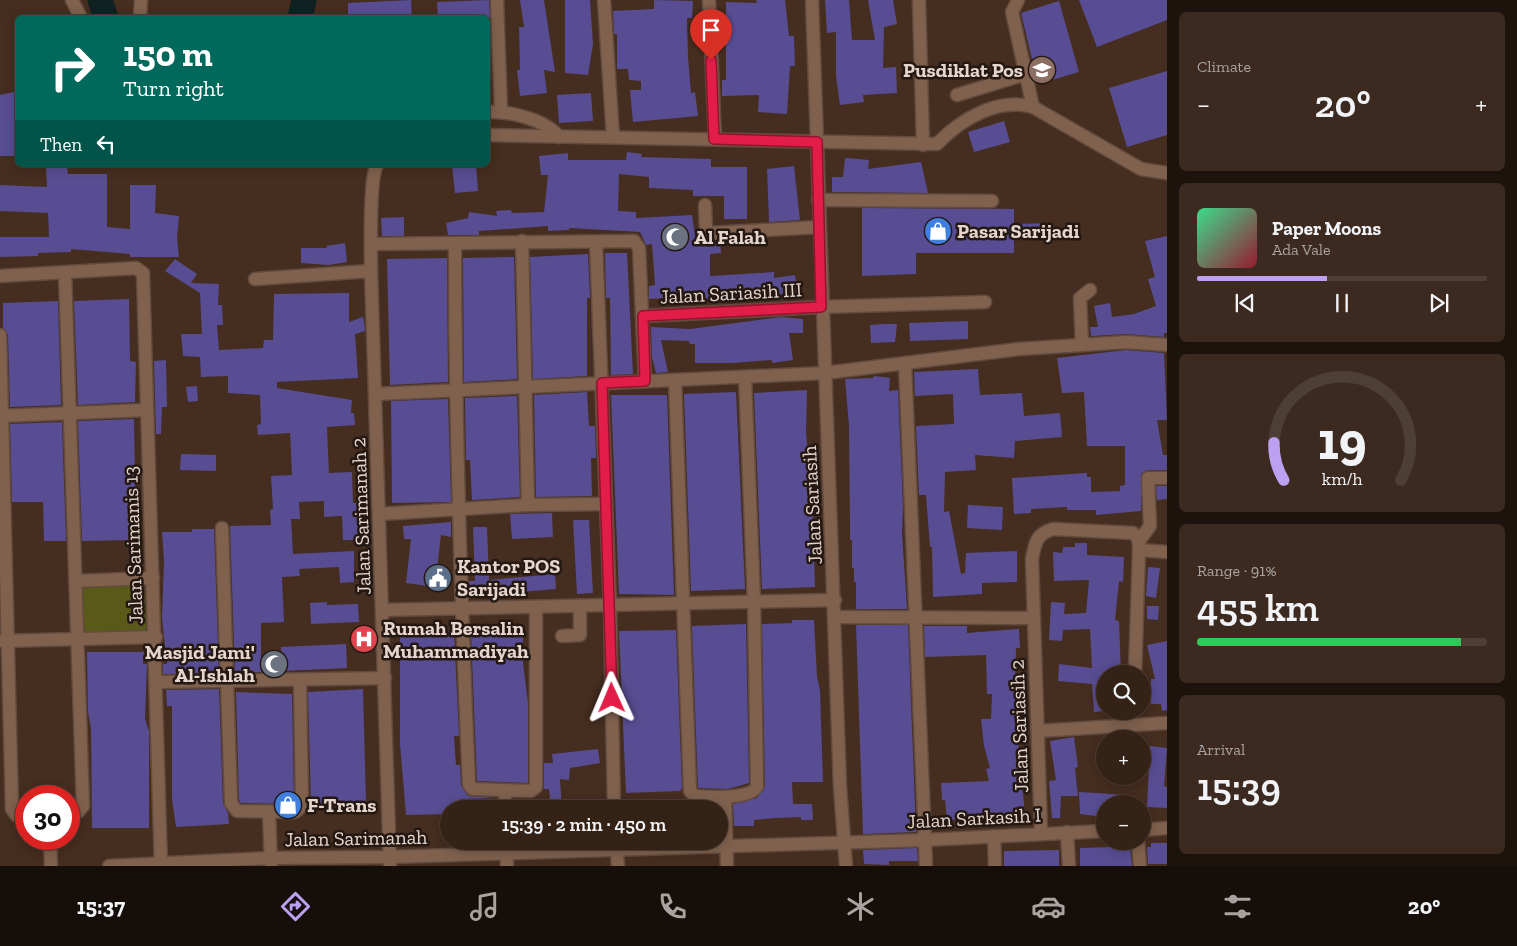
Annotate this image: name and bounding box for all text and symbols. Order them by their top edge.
pin [690,9,732,60]
icon: arrive [697,16,725,44]
text: 150 m [123,33,213,75]
icon: right [40,35,105,100]
school or university icon: Pusdiklat Pos [1027,55,1057,85]
text: Climate [1197,57,1251,76]
place label: Pusdiklat Pos [903,58,1023,82]
text: Turn right [123,75,224,102]
text: 20° [1315,81,1371,127]
text: − [1197,88,1210,121]
text: + [1475,88,1487,121]
icon: left [92,130,120,158]
text: Then [40,133,82,156]
shop icon: Pasar Sarijadi [923,216,953,246]
text: Paper Moons [1272,217,1381,240]
place label: Pasar Sarijadi [957,219,1079,243]
mosque icon: Al Falah [660,222,690,252]
place label: Al Falah [694,225,766,249]
text: Ada Vale [1272,240,1331,259]
street label: Jalan Sariasih III [659,277,803,309]
icon: previous [1231,289,1259,317]
icon: pause [1328,289,1356,317]
icon: next [1425,289,1453,317]
text: 19 [1318,410,1366,472]
street label: Jalan Sarimanah 2 [346,437,376,595]
street label: Jalan Sariasih [797,444,827,565]
street label: Jalan Sarimanis 13 [118,465,148,625]
text: km/h [1322,468,1362,490]
place label: Kantor POS Sarijadi [457,554,560,601]
text: Range · 91% [1197,561,1276,580]
public building icon: Kantor POS Sarijadi [423,563,453,593]
text: 455 km [1197,585,1319,631]
place label: Rumah Bersalin Muhammadiyah [383,616,529,663]
hospital icon: Rumah Bersalin Muhammadiyah [349,624,379,654]
place label: Masjid Jami' Al-Ishlah [145,640,255,687]
mosque icon: Masjid Jami' Al-Ishlah [259,649,289,679]
street label: Jalan Sariasih 2 [1005,659,1033,793]
map controls [1096,665,1151,850]
button: search [1096,665,1151,720]
position arrow [585,671,637,723]
button: + [1096,730,1151,785]
text: Arrival [1197,740,1245,759]
text: 15:39 [1197,764,1281,810]
speed limit sign: 30 [15,785,80,850]
shop icon: F-Trans [273,790,303,820]
place label: F-Trans [307,793,376,817]
button: − [1096,795,1151,850]
street label: Jalan Sarkasih I [906,803,1042,833]
text: 15:39 · 2 min · 450 m [502,813,666,836]
street label: Jalan Sarimanah [284,825,428,851]
icon: directions [278,889,313,924]
icon: music [467,889,502,924]
icon: phone [655,889,690,924]
icon: climate [843,889,878,924]
icon: car [1031,889,1066,924]
icon: filters [1220,889,1255,924]
text: 15:37 [77,893,125,920]
text: 20° [1408,893,1440,920]

